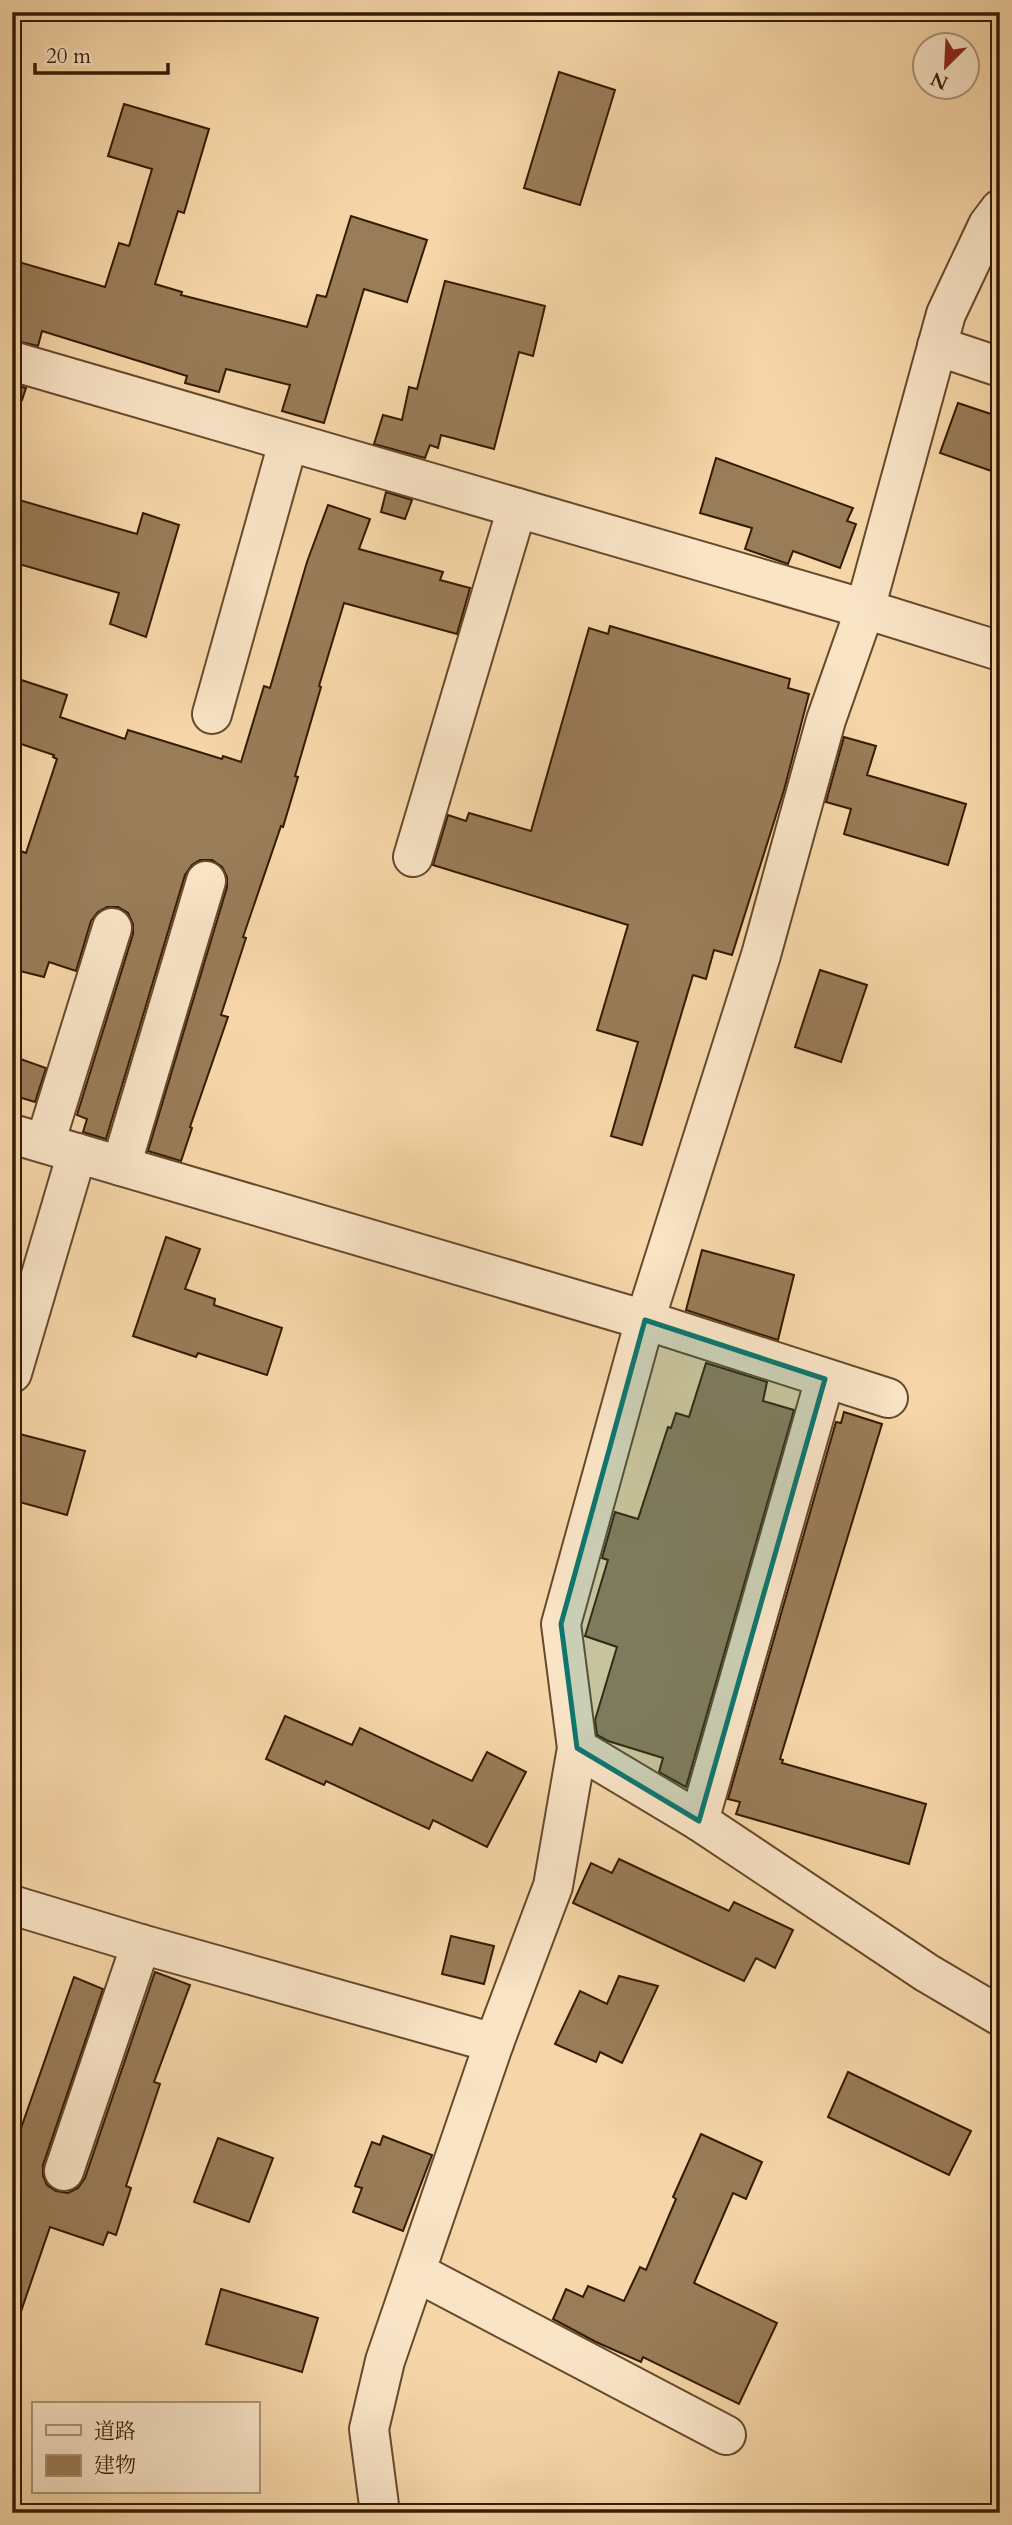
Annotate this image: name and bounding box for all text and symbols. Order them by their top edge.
scale bar [35,32,168,76]
north arrow [911,32,981,102]
text: 20 m [46,42,91,71]
text: N [926,65,952,96]
legend [32,2402,259,2494]
text: 道路 [94,2417,136,2446]
text: 建物 [94,2451,136,2480]

